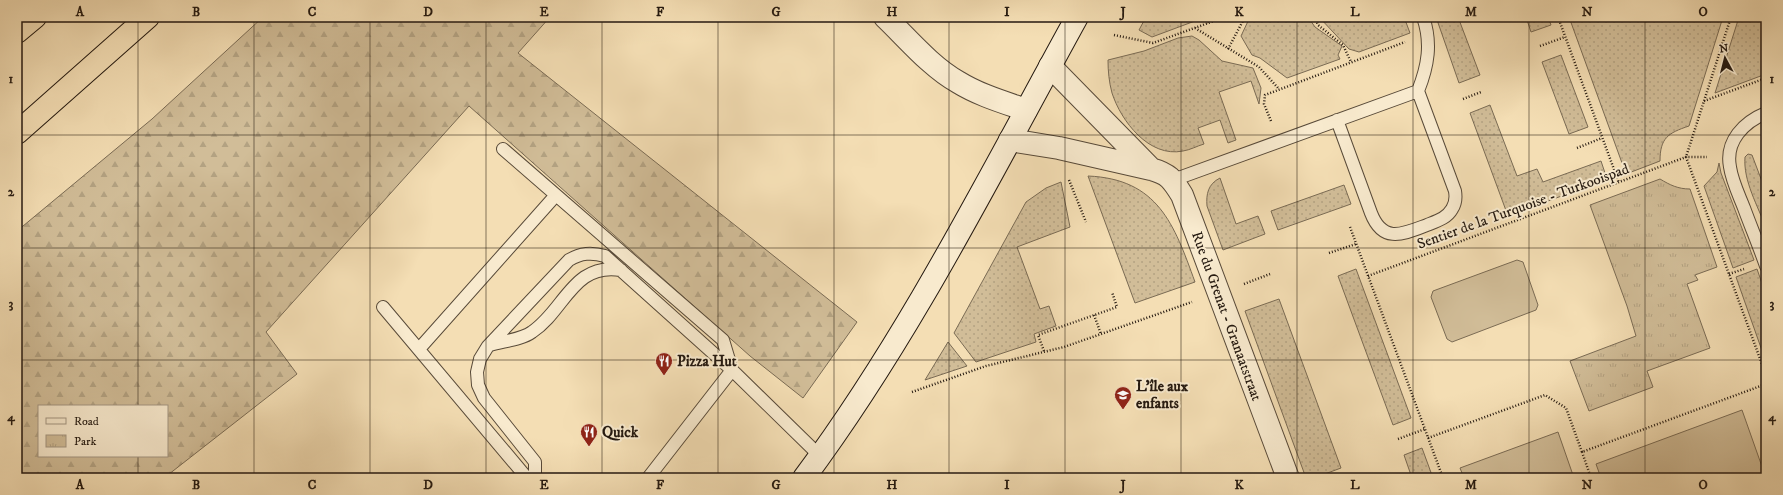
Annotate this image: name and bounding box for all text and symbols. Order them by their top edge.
text: A [75,4,85,20]
text: B [192,4,200,20]
text: C [308,4,317,20]
text: D [423,4,433,20]
text: E [539,4,549,20]
text: F [656,4,665,20]
text: G [771,4,781,20]
text: H [887,4,898,20]
text: I [1004,4,1010,20]
text: J [1118,4,1126,21]
text: K [1234,4,1244,20]
text: L [1350,4,1360,20]
text: M [1465,4,1477,20]
text: N [1582,4,1593,20]
text: O [1698,4,1708,20]
north arrow [1705,38,1745,78]
text: N [1719,42,1729,57]
text: 1 [9,71,14,87]
text: 1 [1770,71,1775,87]
street label: Sentier de la Turquoise - Turkooispad [1415,159,1632,254]
text: 2 [8,184,15,200]
text: 2 [1769,184,1776,200]
street label: Rue du Grenat - Granaatstraat [1187,229,1266,404]
text: 3 [9,296,14,312]
text: 3 [1770,296,1775,312]
restaurant icon: Pizza Hut [654,351,674,376]
place label: Pizza Hut [677,352,737,371]
place label: L'île aux enfants [1136,377,1189,413]
school or university icon: L'île aux enfants [1113,385,1133,410]
legend [38,405,168,457]
text: 4 [6,409,15,426]
text: 4 [1767,409,1776,426]
text: Road [74,414,99,429]
restaurant icon: Quick [579,422,599,447]
place label: Quick [602,423,639,442]
text: Park [74,434,96,449]
text: A [75,477,85,493]
text: B [192,477,200,493]
text: C [308,477,317,493]
text: D [423,477,433,493]
text: E [539,477,549,493]
text: F [656,477,665,493]
text: G [771,477,781,493]
text: H [887,477,898,493]
text: I [1004,477,1010,493]
text: J [1118,477,1126,494]
text: K [1234,477,1244,493]
text: L [1350,477,1360,493]
text: M [1465,477,1477,493]
text: N [1582,477,1593,493]
text: O [1698,477,1708,493]

